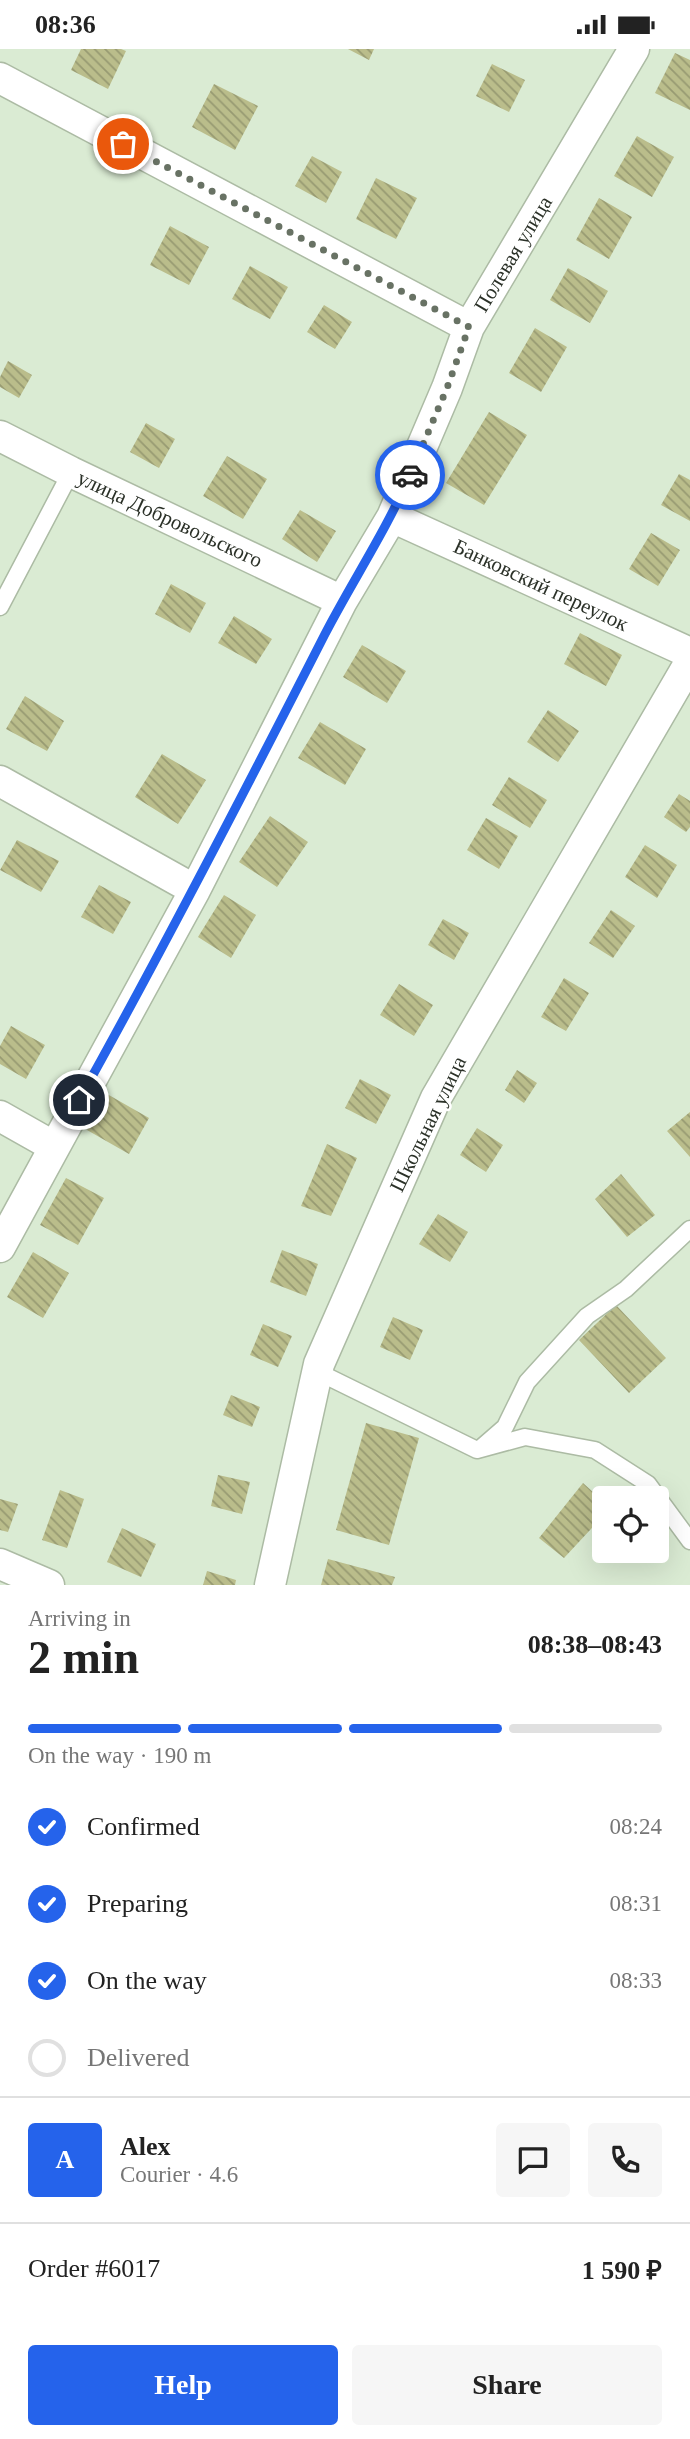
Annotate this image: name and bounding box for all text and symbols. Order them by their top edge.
text: 08:36 [35,10,96,39]
pin [93,114,153,174]
icon: bag [104,125,142,163]
street label: Полевая улица [469,191,557,316]
courier [375,440,445,510]
icon: car [391,456,429,494]
street label: улица Добровольского [74,466,266,572]
street label: Банковский переулок [450,534,633,636]
street label: Школьная улица [385,1052,472,1196]
pin [49,1070,109,1130]
icon: home [60,1081,98,1119]
map controls [592,1486,669,1563]
button: locate [592,1486,669,1563]
text: Arriving in [28,1606,131,1631]
text: 08:38–08:43 [528,1630,662,1659]
text: 2 min [28,1632,139,1683]
text: On the way · 190 m [28,1743,211,1768]
icon: check [28,1808,66,1846]
text: Confirmed [87,1812,200,1841]
text: 08:24 [610,1814,662,1839]
icon: check [28,1885,66,1923]
text: Preparing [87,1889,188,1918]
text: 08:31 [610,1891,662,1916]
icon: check [28,1962,66,2000]
text: On the way [87,1966,207,1995]
text: 08:33 [610,1968,662,1993]
text: Delivered [87,2043,190,2072]
button: chat [496,2123,570,2197]
button: phone [588,2123,662,2197]
text: Alex [120,2132,171,2161]
text: A [56,2145,74,2174]
text: Courier · 4.6 [120,2162,238,2187]
text: Order #6017 [28,2254,160,2283]
text: 1 590 ₽ [582,2256,662,2285]
button: Help [28,2345,338,2425]
button: Share [352,2345,662,2425]

